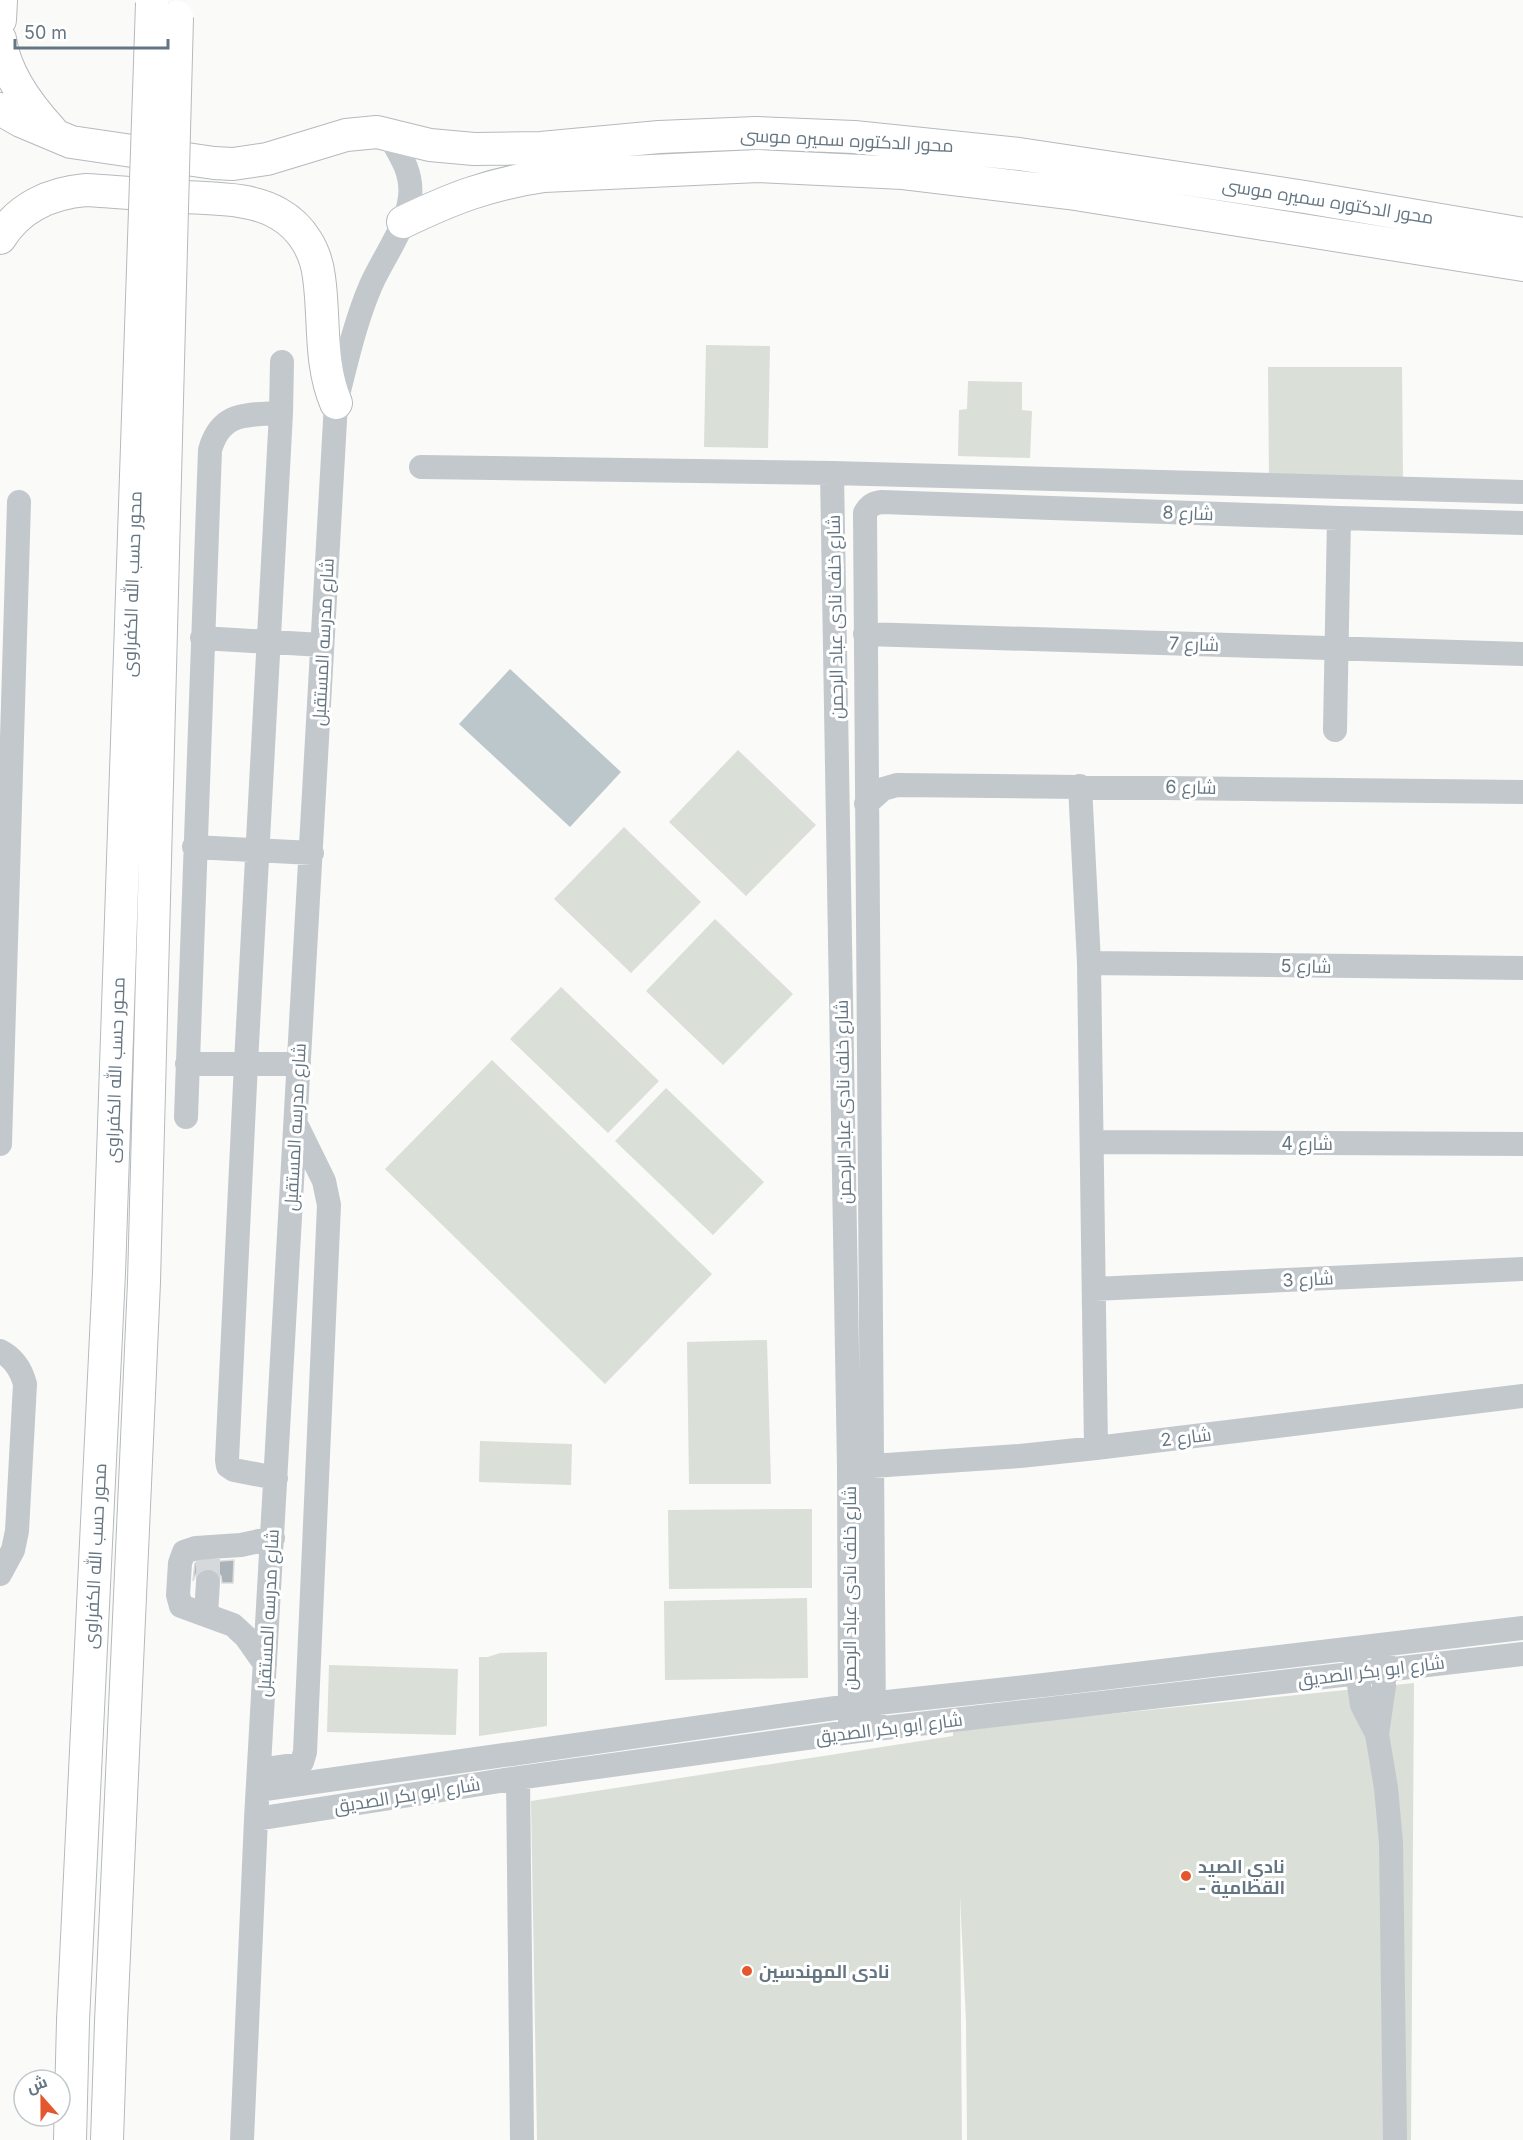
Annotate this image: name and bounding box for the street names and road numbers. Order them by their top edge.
street label: محور الدكتوره سميره موسى [740,124,954,157]
street label: محور الدكتوره سميره موسى [1221,174,1435,229]
street label: محور حسب الله الكفراوى [117,491,147,677]
street label: شارع 8 [1162,502,1214,526]
street label: شارع خلف نادى عباد الرحمن [823,515,849,719]
street label: شارع مدرسه المستقبل [308,557,340,727]
street label: شارع 7 [1169,633,1219,657]
street label: شارع 6 [1165,776,1217,800]
street label: شارع 5 [1280,955,1332,979]
street label: محور حسب الله الكفراوى [100,977,130,1163]
street label: شارع خلف نادى عباد الرحمن [831,1000,857,1204]
street label: شارع مدرسه المستقبل [280,1042,312,1212]
street label: شارع 4 [1281,1133,1333,1156]
street label: شارع 3 [1282,1267,1334,1293]
street label: شارع 2 [1159,1423,1213,1453]
street label: محور حسب الله الكفراوى [79,1463,111,1649]
street label: شارع خلف نادى عباد الرحمن [839,1486,862,1690]
street label: شارع مدرسه المستقبل [253,1528,285,1698]
street label: شارع ابو بكر الصديق [1296,1652,1446,1692]
street label: شارع ابو بكر الصديق [814,1709,964,1749]
street label: شارع ابو بكر الصديق [332,1773,482,1819]

